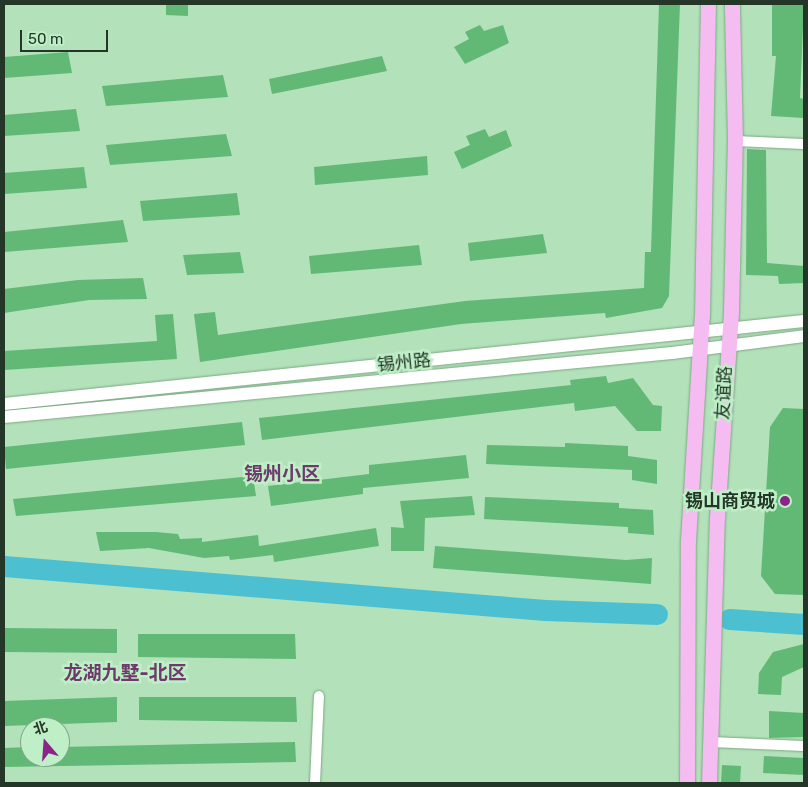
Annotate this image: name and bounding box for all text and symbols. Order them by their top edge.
scale bar [22,20,110,52]
text: 50 m [28,30,63,48]
street label: 锡州路 [376,349,432,377]
street label: 友谊路 [712,365,736,421]
district label: 锡州小区 [244,463,320,485]
place label: 锡山商贸城 [685,490,775,512]
marker: 锡山商贸城 [779,495,791,507]
district label: 龙湖九墅-北区 [63,662,187,684]
north arrow [20,717,70,767]
text: 北 [31,718,50,738]

